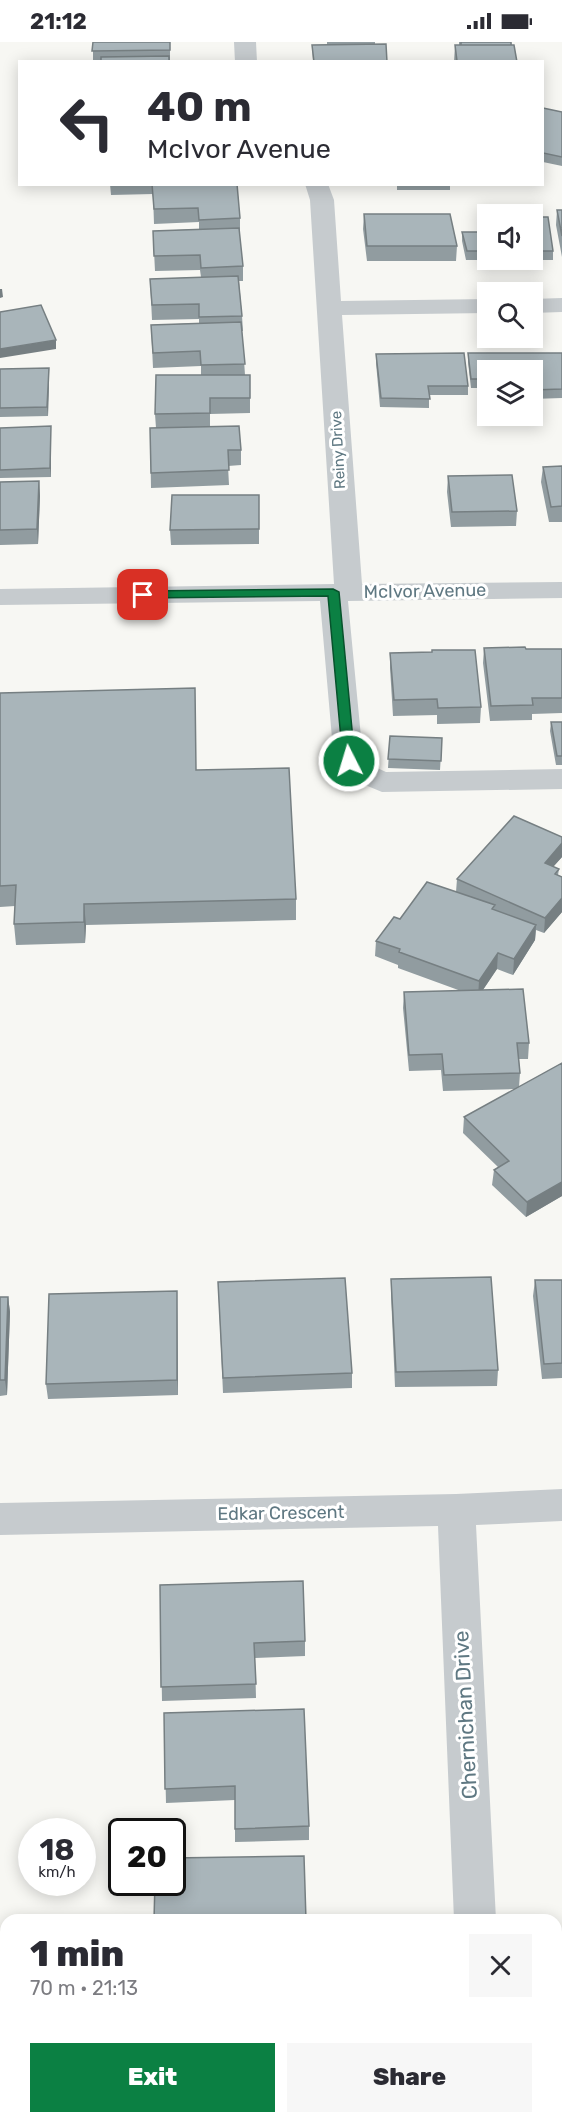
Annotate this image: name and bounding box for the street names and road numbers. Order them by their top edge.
street label: Reiny Drive [327,410,349,490]
street label: McIvor Avenue [364,579,486,603]
street label: Edkar Crescent [217,1501,345,1525]
street label: Chernichan Drive [448,1630,482,1800]

